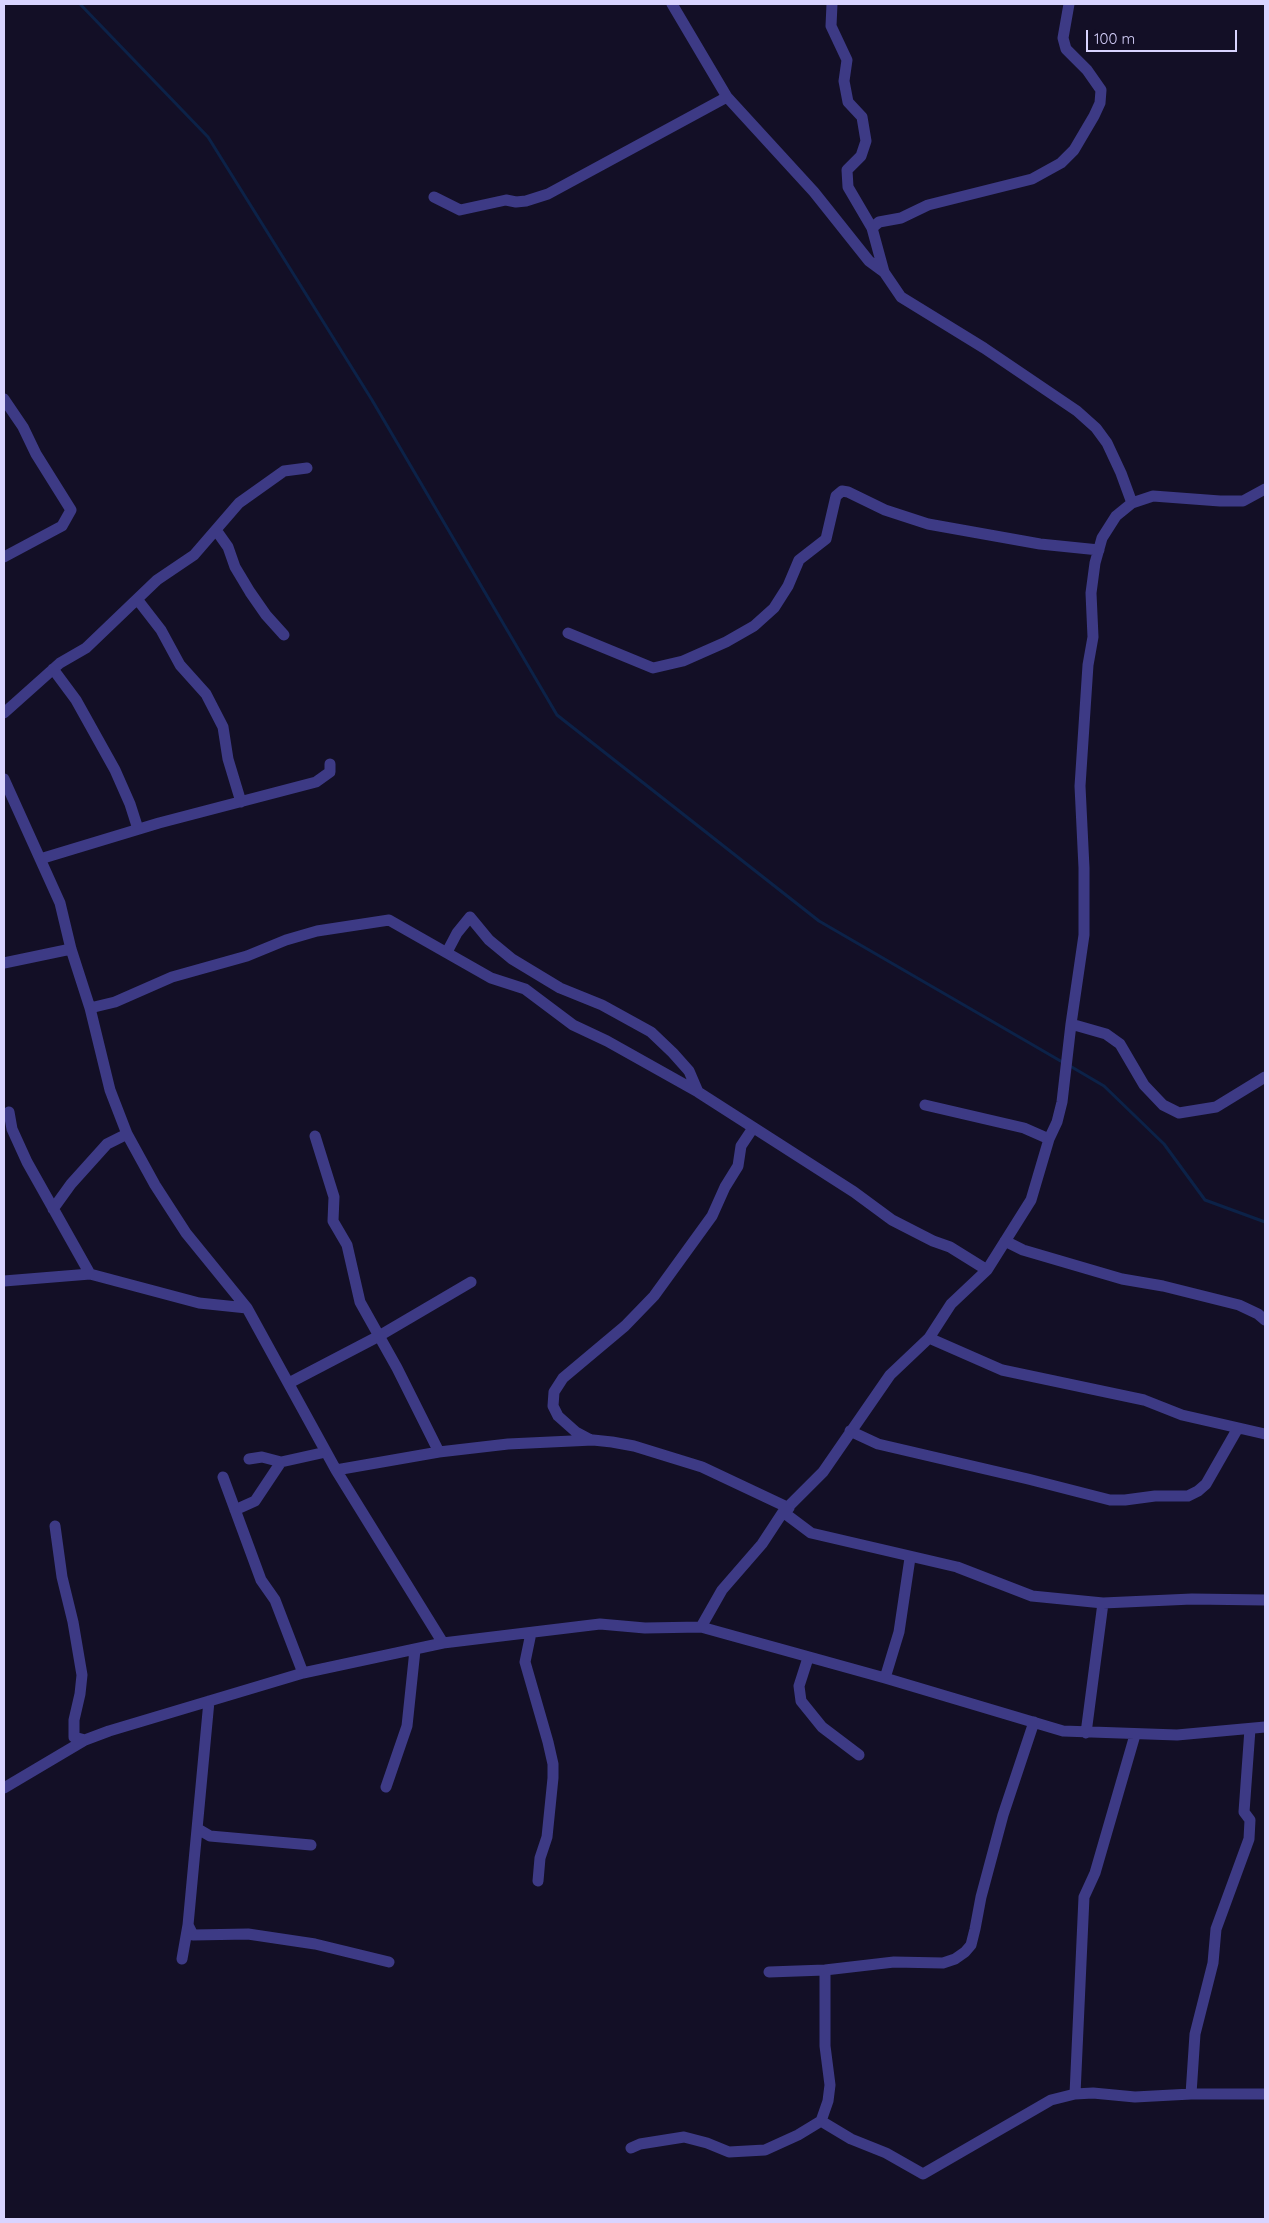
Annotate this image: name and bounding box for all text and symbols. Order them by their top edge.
scale bar [1089,20,1240,52]
text: 100 m [1094,29,1135,48]

